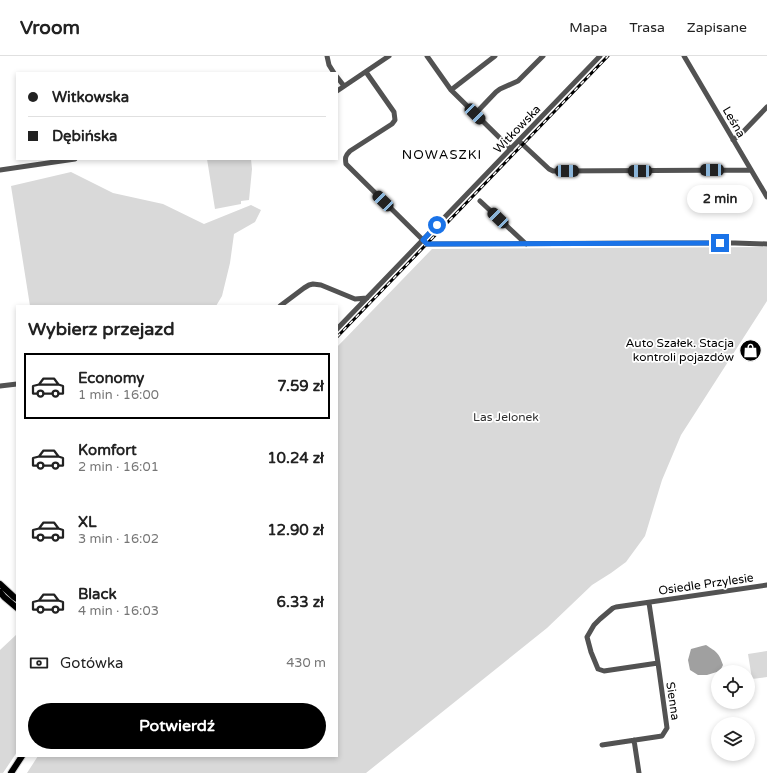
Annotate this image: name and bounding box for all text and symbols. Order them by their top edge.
text: Vroom [20,17,80,39]
text: Mapa [569,19,607,36]
text: Trasa [629,19,665,36]
text: Zapisane [687,19,747,36]
text: Witkowska [52,88,129,106]
car [462,101,488,127]
street label: Witkowska [491,102,543,156]
street label: Leśna [720,104,748,140]
text: Dębińska [52,127,117,145]
district label: NOWASZKI [402,147,482,163]
car [700,164,724,176]
car [555,165,579,177]
car [628,165,652,177]
callout: 2 min [687,185,753,213]
car [370,188,396,214]
text: 2 min [703,191,737,207]
car [485,205,511,231]
route start [428,216,446,234]
route end [711,234,729,252]
text: Wybierz przejazd [28,318,175,340]
place label: Auto Szałek. Stacja kontroli pojazdów [626,336,734,364]
shop icon: Auto Szałek. Stacja kontroli pojazdów [737,337,763,363]
icon: car [30,368,66,404]
text: Economy [78,369,144,387]
text: 7.59 zł [277,377,324,395]
text: 1 min · 16:00 [78,387,159,403]
park label: Las Jelonek [473,410,539,424]
icon: car [30,440,66,476]
text: Komfort [78,441,137,459]
text: 10.24 zł [267,449,324,467]
text: 2 min · 16:01 [78,459,159,475]
icon: car [30,512,66,548]
text: XL [78,513,97,531]
text: 12.90 zł [267,521,324,539]
text: 3 min · 16:02 [78,531,159,547]
street label: Osiedle Przylesie [657,570,755,598]
icon: car [30,584,66,620]
text: Black [78,585,117,603]
text: 6.33 zł [277,593,324,611]
text: 4 min · 16:03 [78,603,159,619]
icon: cash [28,652,50,674]
text: Gotówka [60,654,123,672]
text: 430 m [286,655,326,671]
map controls [711,665,755,761]
button: locate [711,665,755,709]
street label: Sienna [663,681,683,721]
button: Potwierdź [28,703,326,749]
button: layers [711,717,755,761]

